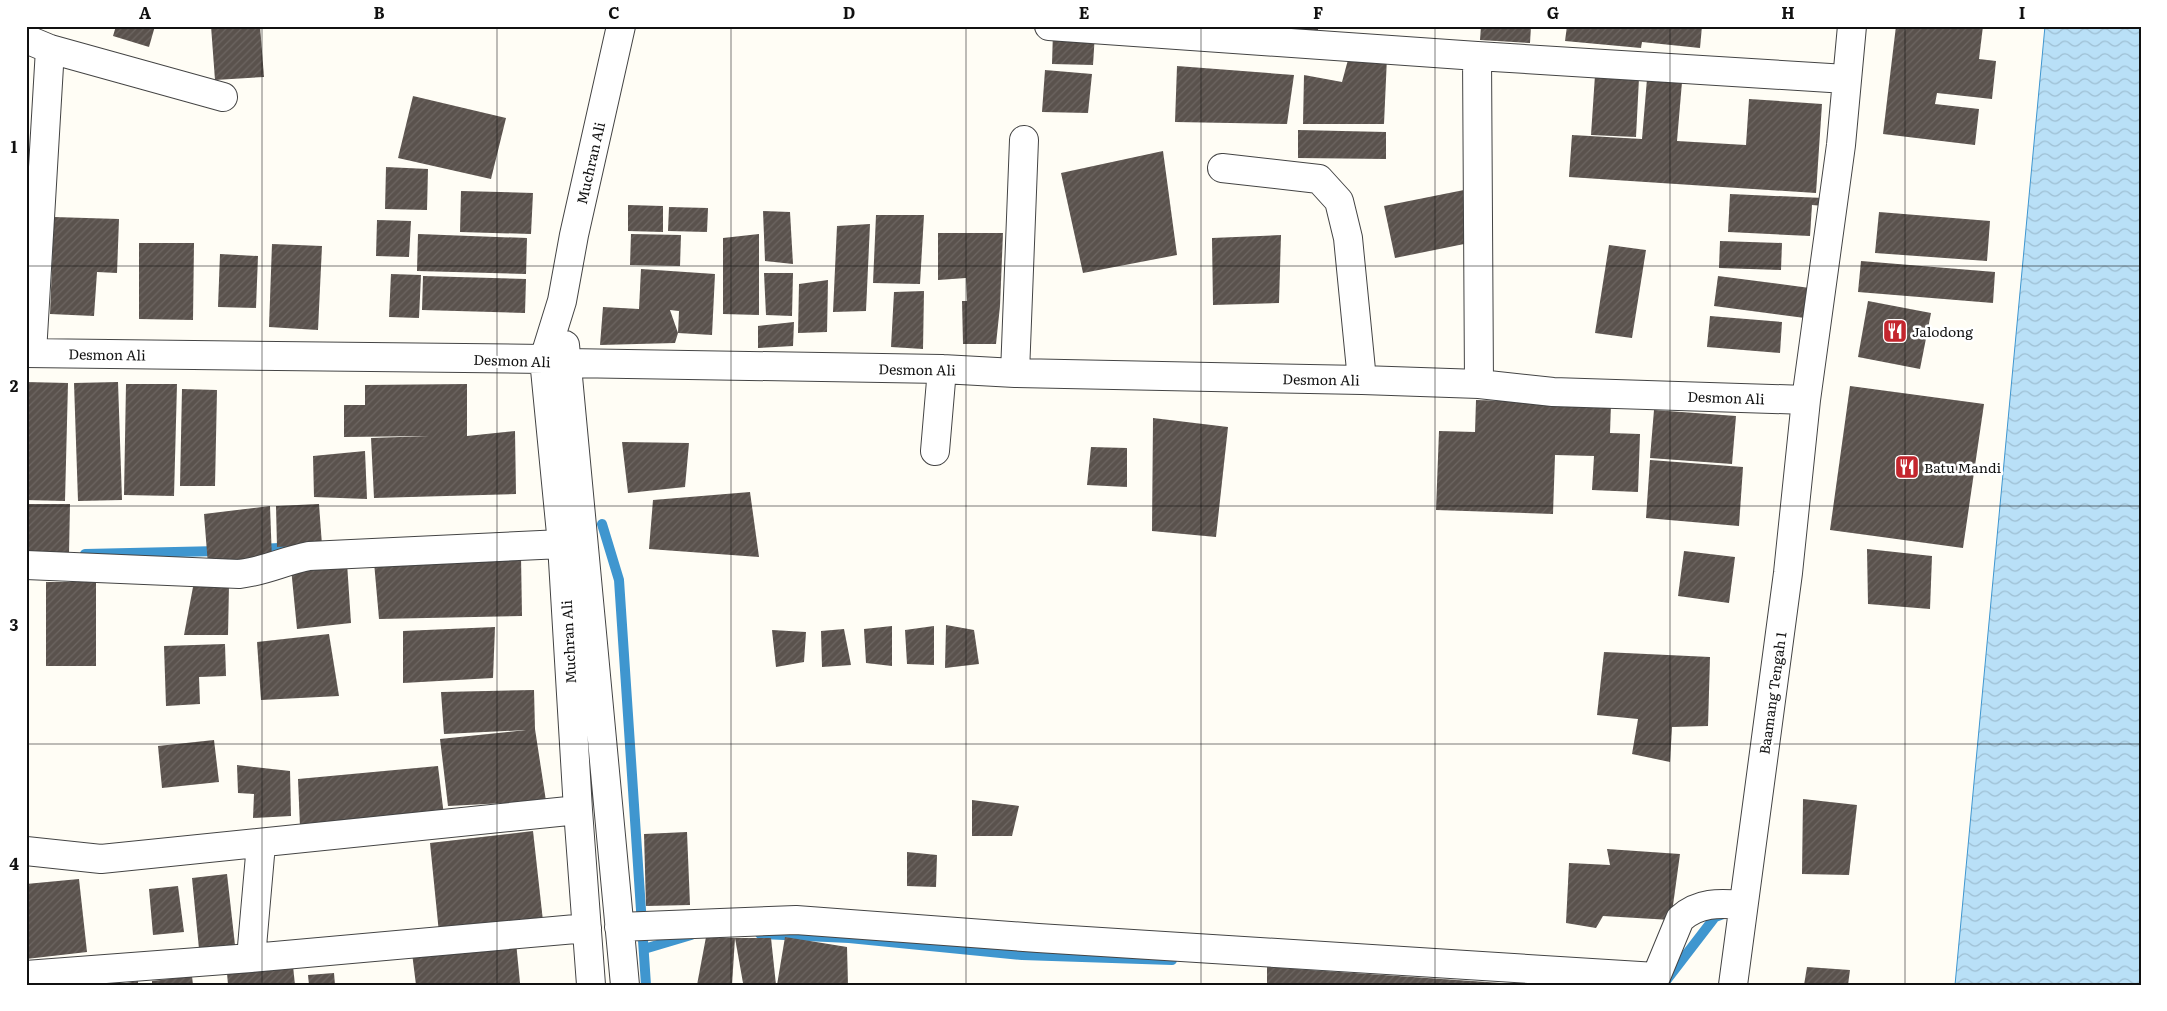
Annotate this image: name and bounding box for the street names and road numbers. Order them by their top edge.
street label: Muchran Ali [571,120,609,206]
street label: Desmon Ali [68,343,146,365]
street label: Desmon Ali [473,349,551,371]
street label: Desmon Ali [878,358,956,380]
street label: Desmon Ali [1282,368,1360,390]
street label: Desmon Ali [1687,386,1765,408]
street label: Muchran Ali [556,599,580,684]
street label: Baamang Tengah 1 [1753,630,1791,756]

